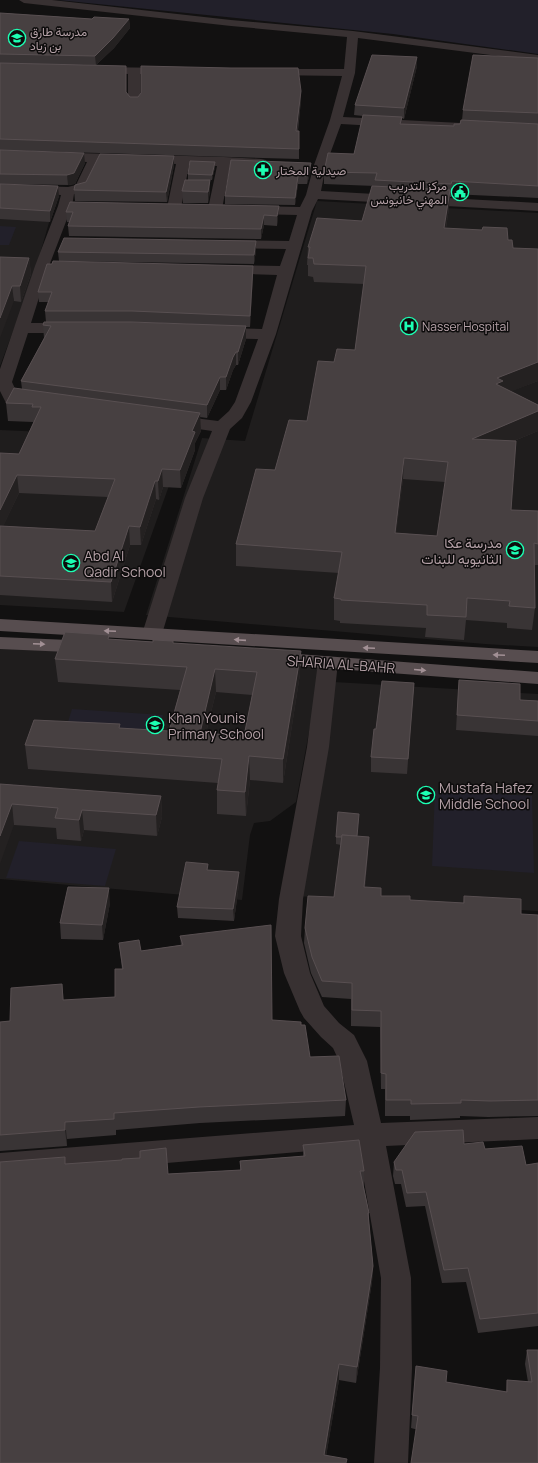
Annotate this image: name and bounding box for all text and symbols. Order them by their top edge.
place label: مدرسة طارق بن زياد [30,23,87,54]
school or university icon: مدرسة طارق بن زياد [7,28,27,48]
pharmacy icon: صيدلية المختار [253,160,273,180]
place label: صيدلية المختار [275,162,346,179]
place label: مركز التدريب المهني خانيونس [370,177,447,210]
public building icon: مركز التدريب المهني خانيونس [450,182,470,202]
hospital icon: Nasser Hospital [399,316,419,336]
place label: Nasser Hospital [422,318,509,335]
place label: مدرسة عكا الثانيويه للبنات [421,533,502,568]
school or university icon: مدرسة عكا الثانيويه للبنات [505,540,525,560]
place label: Abd Al Qadir School [84,546,166,581]
school or university icon: Abd Al Qadir School [61,553,81,573]
one-way arrow [104,628,116,635]
one-way arrow [234,636,246,643]
one-way arrow [33,641,45,648]
one-way arrow [363,644,375,651]
street label: SHARIA AL-BAHR [286,651,396,677]
one-way arrow [493,652,505,659]
one-way arrow [414,666,426,673]
place label: Khan Younis Primary School [168,708,264,743]
school or university icon: Khan Younis Primary School [145,715,165,735]
place label: Mustafa Hafez Middle School [439,778,533,813]
school or university icon: Mustafa Hafez Middle School [416,785,436,805]

